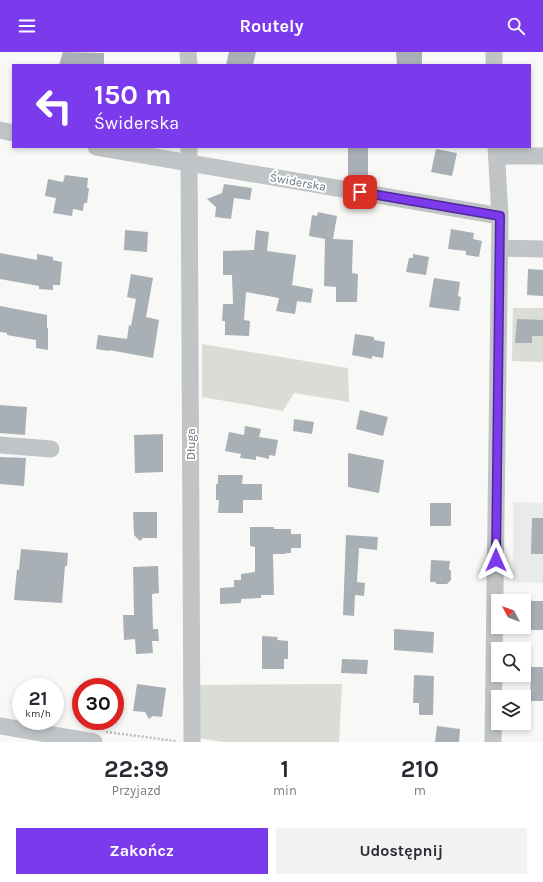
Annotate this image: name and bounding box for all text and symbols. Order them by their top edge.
icon: menu [16,15,38,37]
text: Routely [239,15,304,37]
icon: search [505,15,527,37]
text: 150 m [94,78,172,111]
icon: left [28,80,80,132]
text: Świderska [94,112,179,134]
street label: Świderska [269,169,327,194]
pin [343,175,377,209]
icon: arrive [349,181,371,203]
street label: Długa [184,428,198,460]
position arrow [475,539,517,581]
north arrow [491,594,531,634]
map controls [491,594,531,730]
button: search [491,642,531,682]
speed limit sign: 30 [72,678,124,730]
text: 21 [28,687,48,710]
button: layers [491,690,531,730]
text: km/h [25,708,51,720]
text: 22:39 [104,755,169,783]
text: 1 [281,755,289,783]
text: 210 [401,755,439,783]
text: Przyjazd [112,783,161,798]
text: min [273,783,297,798]
text: m [414,783,426,798]
button: Zakończ [16,828,268,874]
button: Udostępnij [276,828,527,874]

